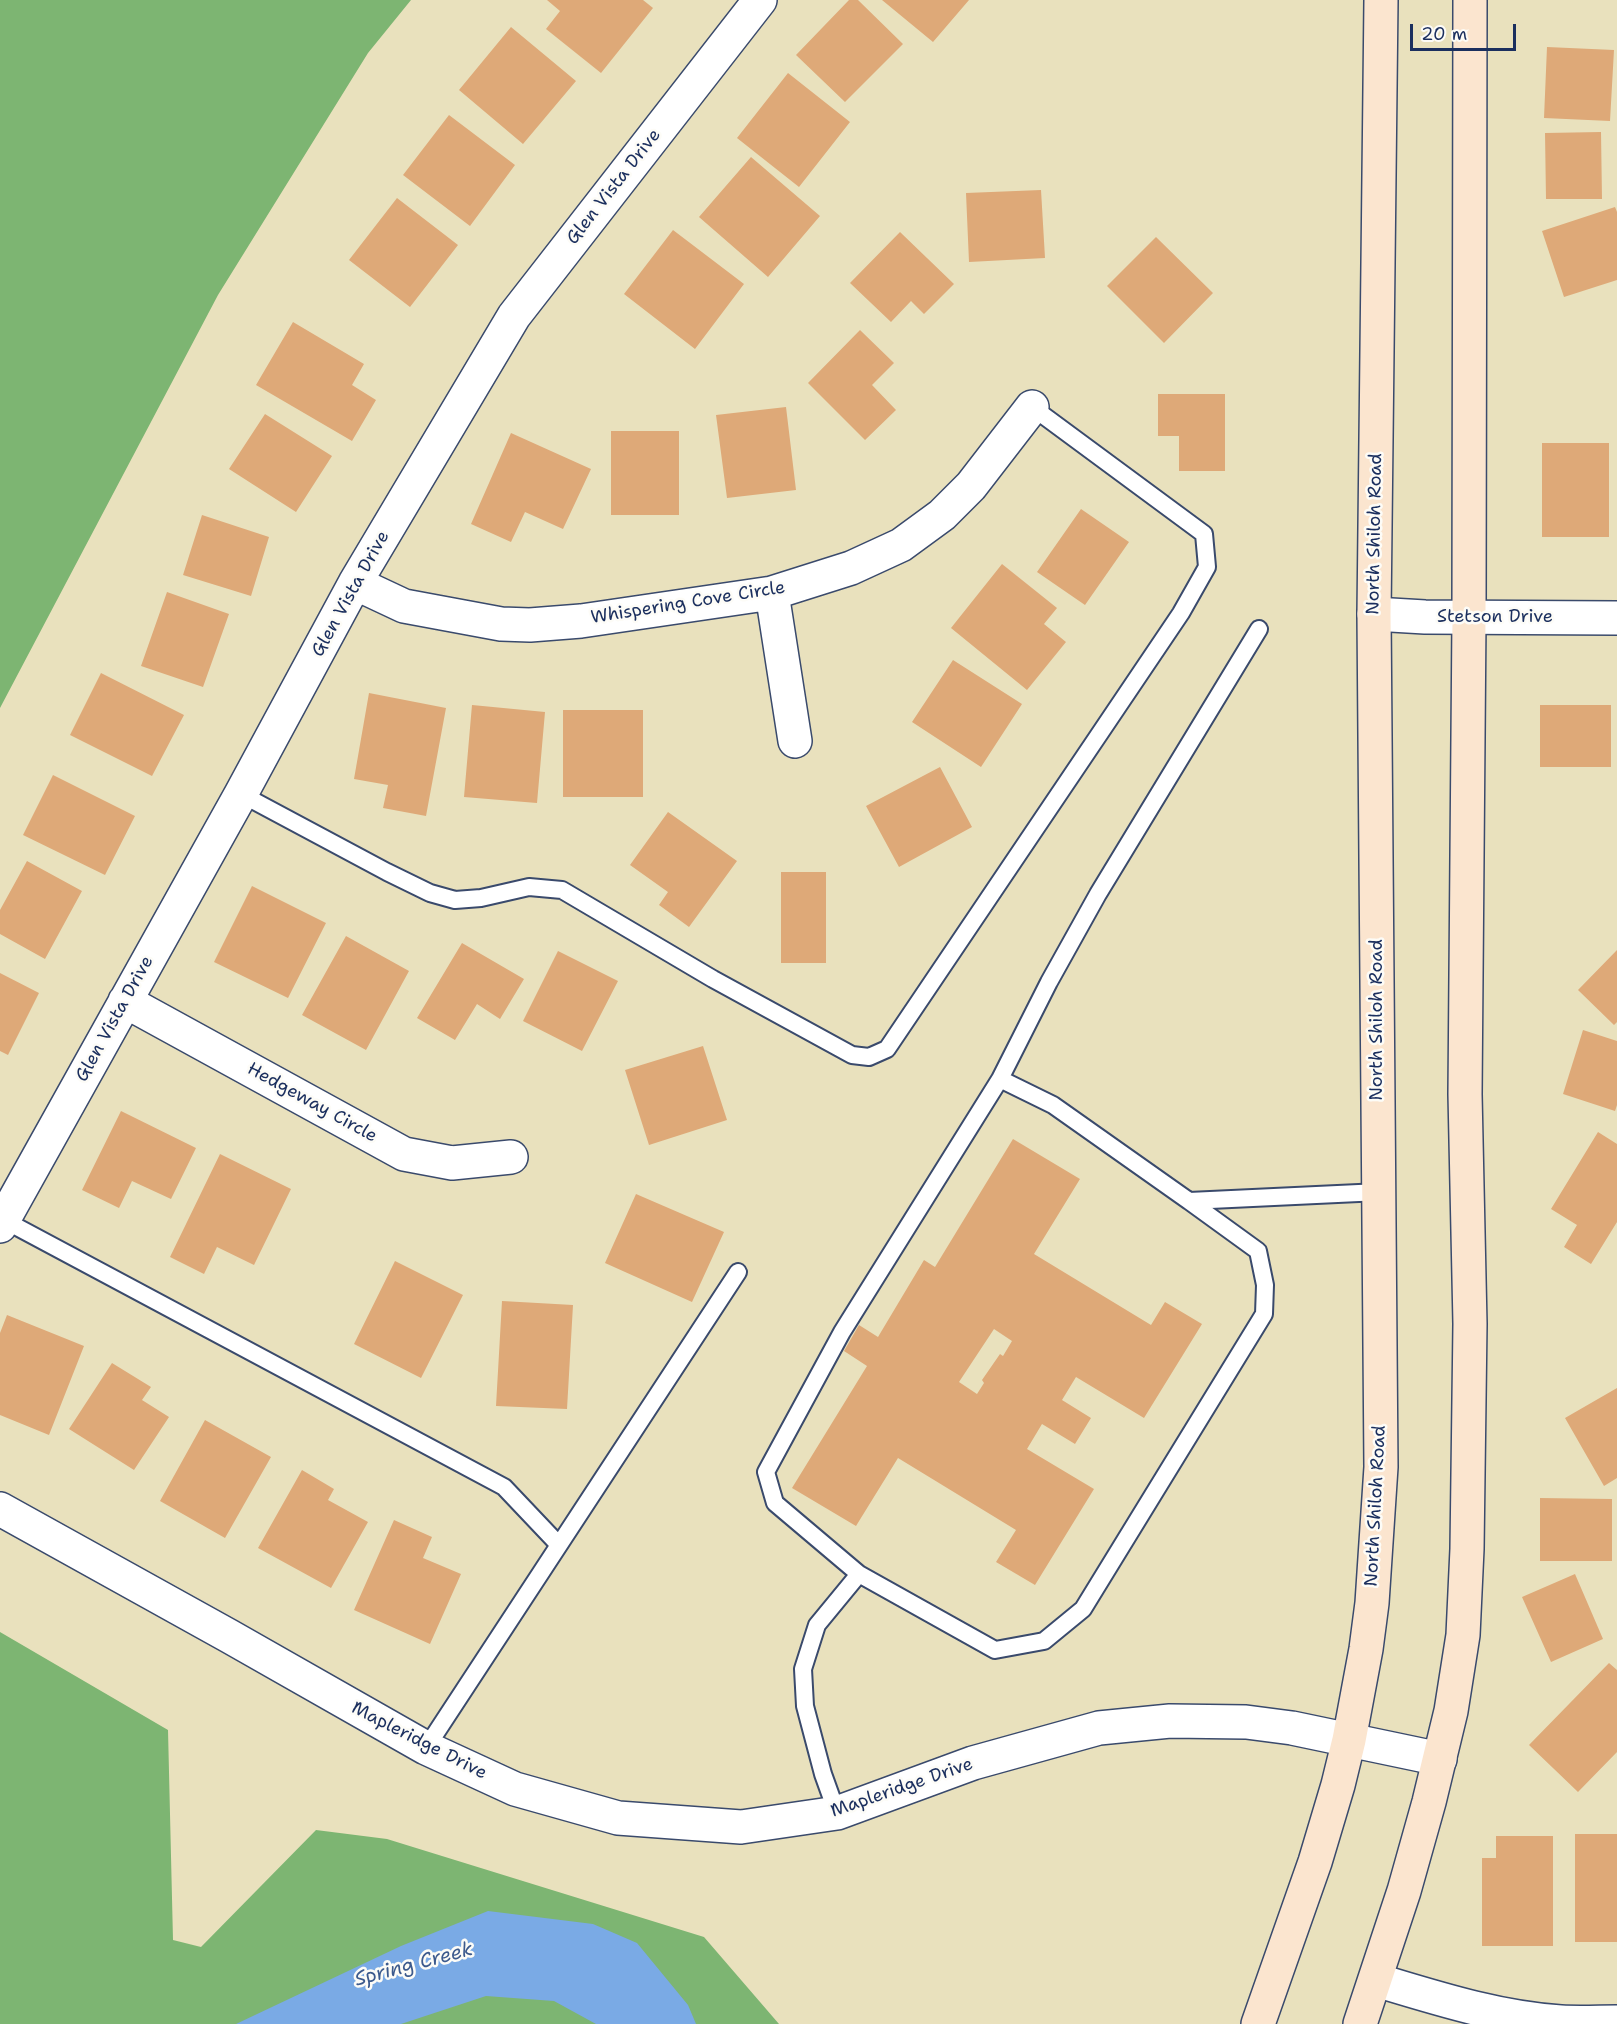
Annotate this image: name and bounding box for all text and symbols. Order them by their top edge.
scale bar [1413,12,1520,50]
text: 20 m [1421,22,1467,46]
street label: Glen Vista Drive [562,125,666,249]
street label: North Shiloh Road [1363,453,1387,615]
street label: Glen Vista Drive [308,527,394,661]
street label: Whispering Cove Circle [589,577,787,629]
street label: Stetson Drive [1437,606,1553,628]
street label: North Shiloh Road [1366,939,1388,1101]
street label: Glen Vista Drive [72,952,158,1086]
street label: Hedgeway Circle [243,1058,381,1148]
street label: North Shiloh Road [1361,1425,1391,1587]
street label: Mapleridge Drive [348,1698,490,1784]
street label: Mapleridge Drive [828,1754,976,1822]
water label: Spring Creek [352,1938,476,1992]

